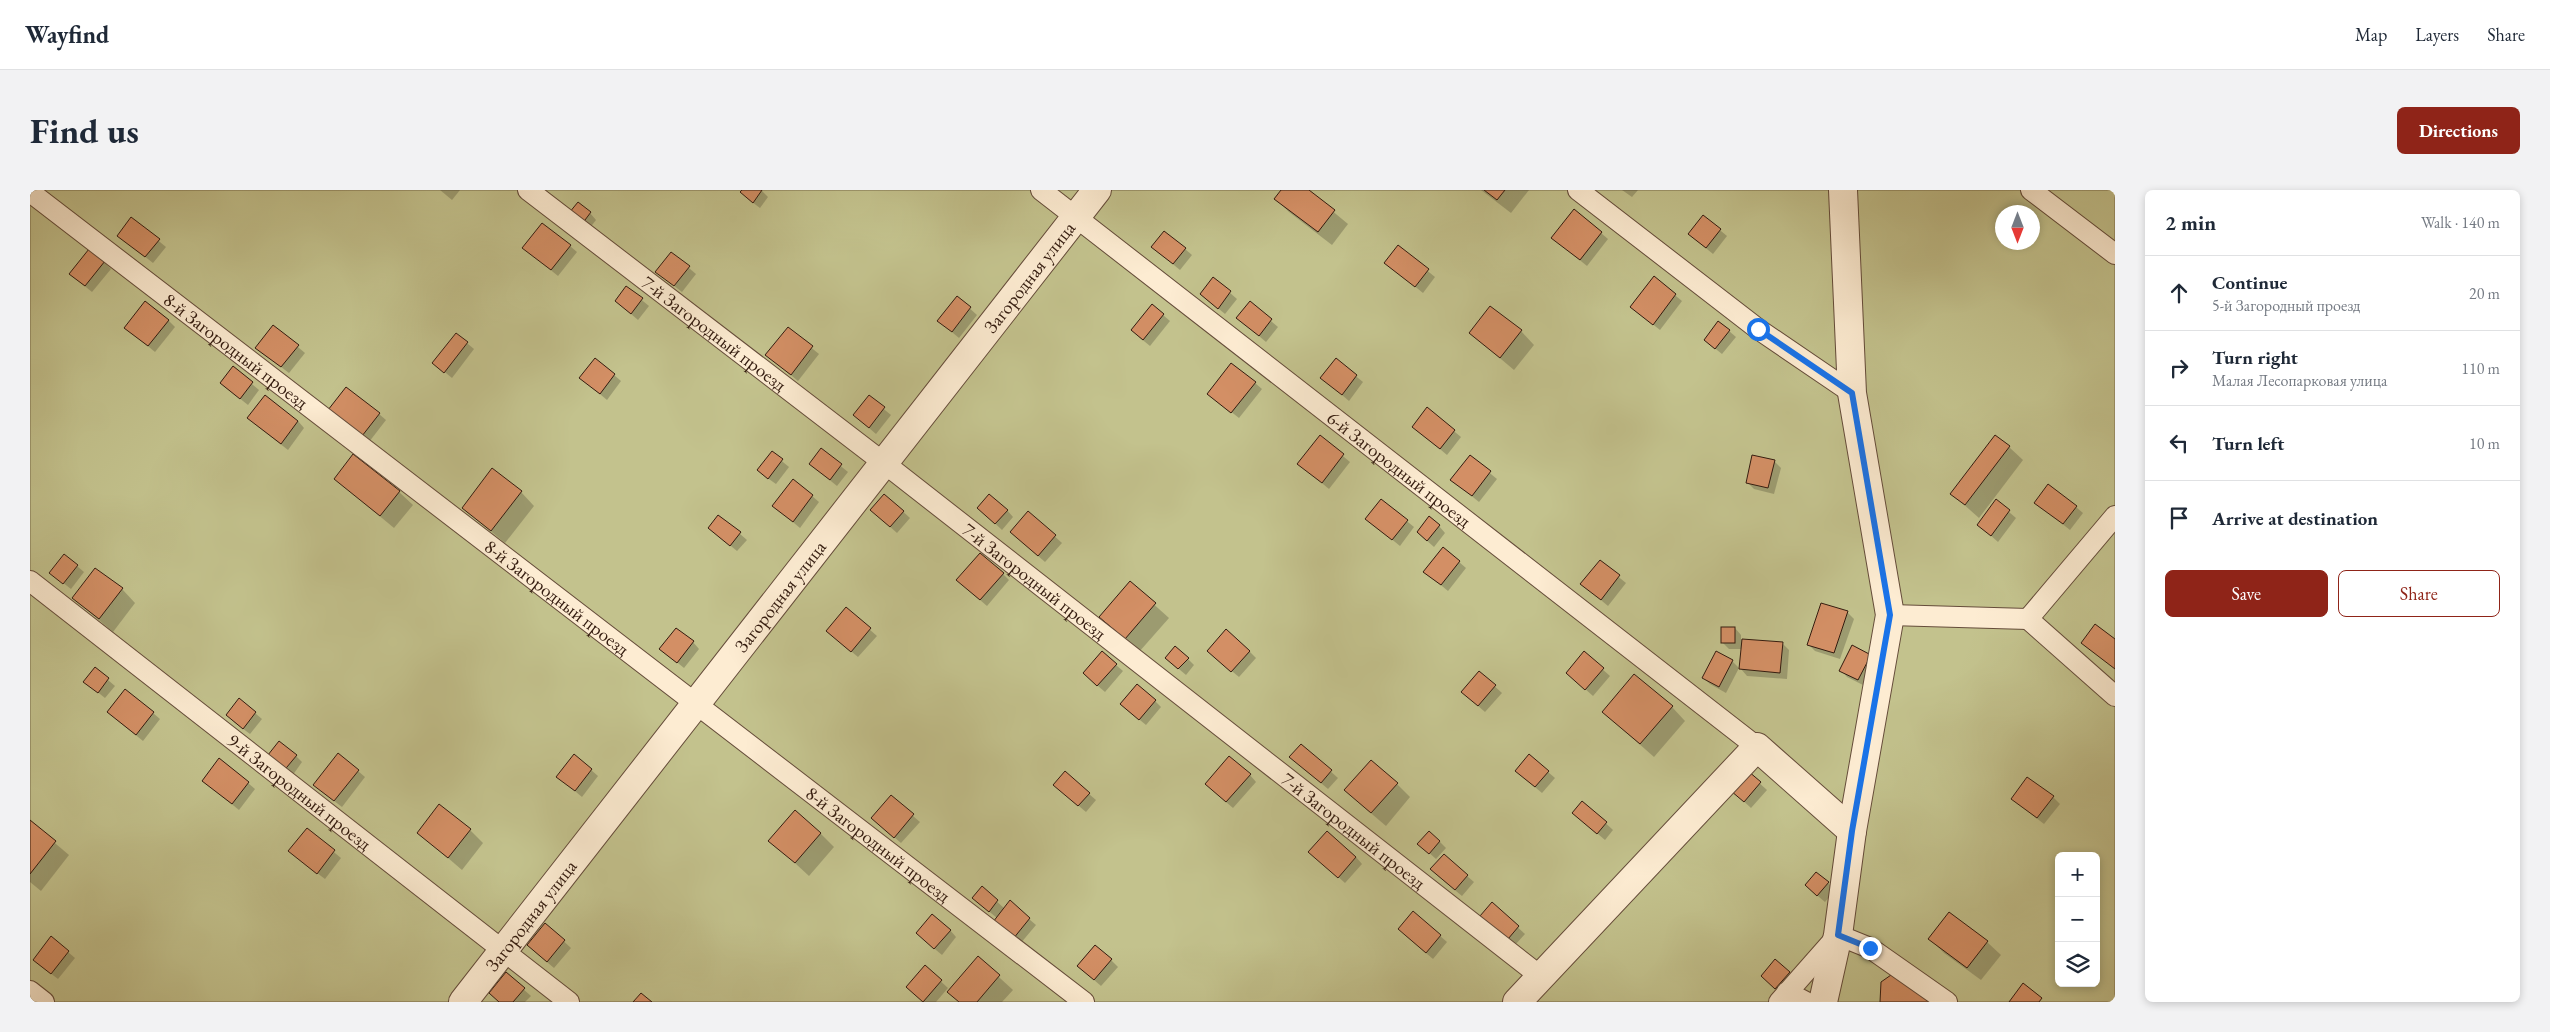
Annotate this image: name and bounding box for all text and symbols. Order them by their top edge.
text: Wayfind [25,19,109,50]
text: Map [2355,23,2387,46]
text: Layers [2415,23,2459,46]
text: Share [2487,23,2525,46]
button: Directions [2397,107,2520,154]
text: Find us [30,108,139,153]
north arrow [1995,205,2040,250]
text: 2 min [2165,209,2216,236]
text: Walk · 140 m [2421,212,2500,233]
street label: Загородная улица [978,216,1081,338]
street label: 7-й Загородный проезд [637,270,792,397]
text: Continue [2212,270,2287,295]
icon: ahead [2165,279,2193,307]
text: 20 m [2469,283,2500,304]
street label: 8-й Загородный проезд [158,287,314,415]
text: 5-й Загородный проезд [2212,295,2360,316]
route start [1747,318,1770,341]
text: Turn right [2212,345,2298,370]
icon: right [2165,354,2193,382]
text: 110 m [2461,358,2500,379]
text: Малая Лесопарковая улица [2212,370,2387,391]
street label: 6-й Загородный проезд [1322,405,1477,533]
icon: left [2165,429,2193,457]
text: Turn left [2212,431,2284,456]
text: 10 m [2469,433,2500,454]
icon: arrive [2165,504,2193,532]
text: Arrive at destination [2212,506,2378,531]
street label: 7-й Загородный проезд [957,517,1112,646]
street label: 8-й Загородный проезд [479,534,635,661]
street label: Загородная улица [729,535,832,657]
button: Save [2165,570,2328,617]
button: Share [2338,570,2500,617]
street label: 9-й Загородный проезд [222,728,377,856]
street label: 7-й Загородный проезд [1276,767,1431,895]
street label: 8-й Загородный проезд [801,781,956,908]
map controls [2055,852,2100,987]
button: + [2055,852,2100,897]
street label: Загородная улица [480,854,583,977]
button: − [2055,897,2100,942]
route end [1859,937,1882,960]
button: layers [2055,942,2100,987]

